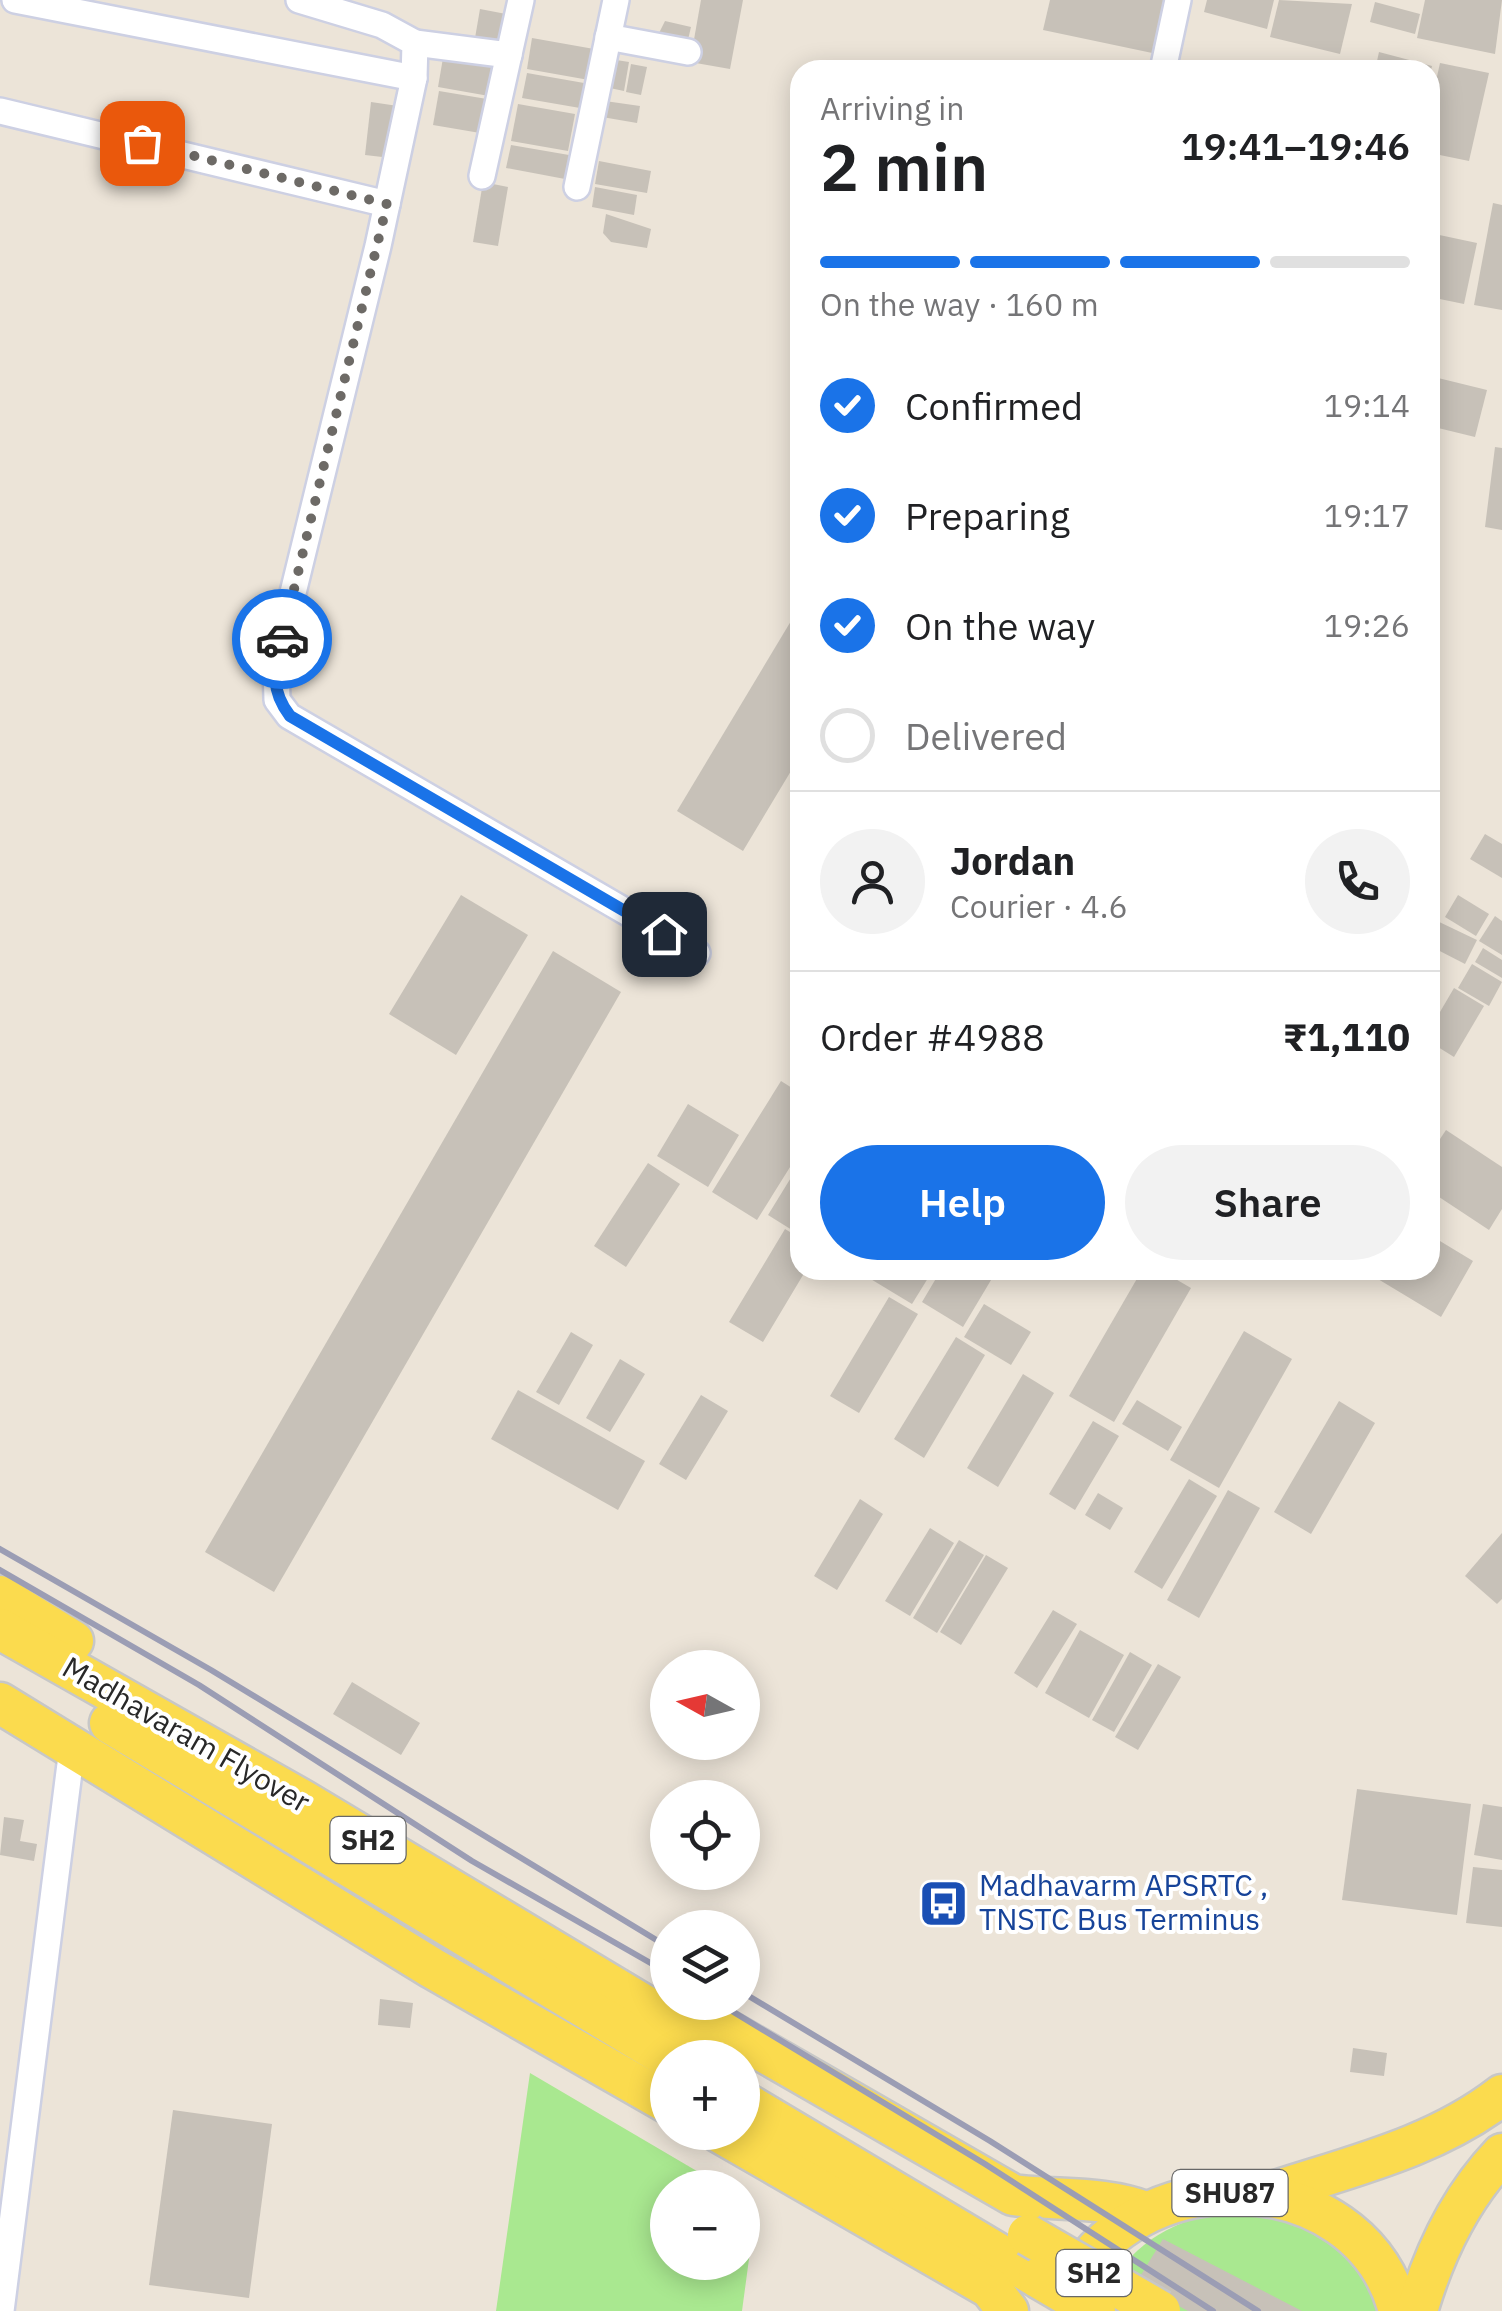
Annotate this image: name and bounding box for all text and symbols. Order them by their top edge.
text: Arriving in [820,87,965,129]
pin [100,101,185,186]
icon: bag [115,116,170,171]
text: 19:41–19:46 [1181,121,1410,170]
text: 2 min [820,124,988,209]
text: On the way · 160 m [820,283,1099,325]
icon: check [820,378,875,433]
text: Confirmed [905,381,1083,430]
text: 19:14 [1324,384,1410,426]
icon: check [820,488,875,543]
text: Preparing [905,491,1070,540]
text: 19:17 [1324,494,1410,536]
courier [232,589,332,689]
icon: check [820,598,875,653]
text: On the way [905,601,1095,650]
text: 19:26 [1324,604,1410,646]
icon: car [255,612,310,667]
text: Delivered [905,711,1067,760]
button: person [820,829,925,934]
button: phone [1305,829,1410,934]
text: Jordan [950,836,1075,885]
text: Courier · 4.6 [950,885,1128,927]
pin [622,892,707,977]
icon: home [637,907,692,962]
text: Order #4988 [820,1012,1045,1061]
text: ₹1,110 [1283,1012,1410,1061]
button: Help [820,1145,1105,1260]
button: Share [1125,1145,1410,1260]
street label: Madhavaram Flyover [56,1647,317,1820]
north arrow [650,1650,760,1760]
map controls [650,1650,760,2280]
button: locate [650,1780,760,1890]
road number: SH2 [330,1817,406,1863]
place label: Madhavarm APSRTC , TNSTC Bus Terminus [979,1865,1268,1938]
bus stop icon: Madhavarm APSRTC , TNSTC Bus Terminus [918,1877,970,1929]
button: layers [650,1910,760,2020]
button: + [650,2040,760,2150]
button: − [650,2170,760,2280]
road number: SHU87 [1172,2170,1288,2216]
road number: SH2 [1056,2250,1132,2296]

